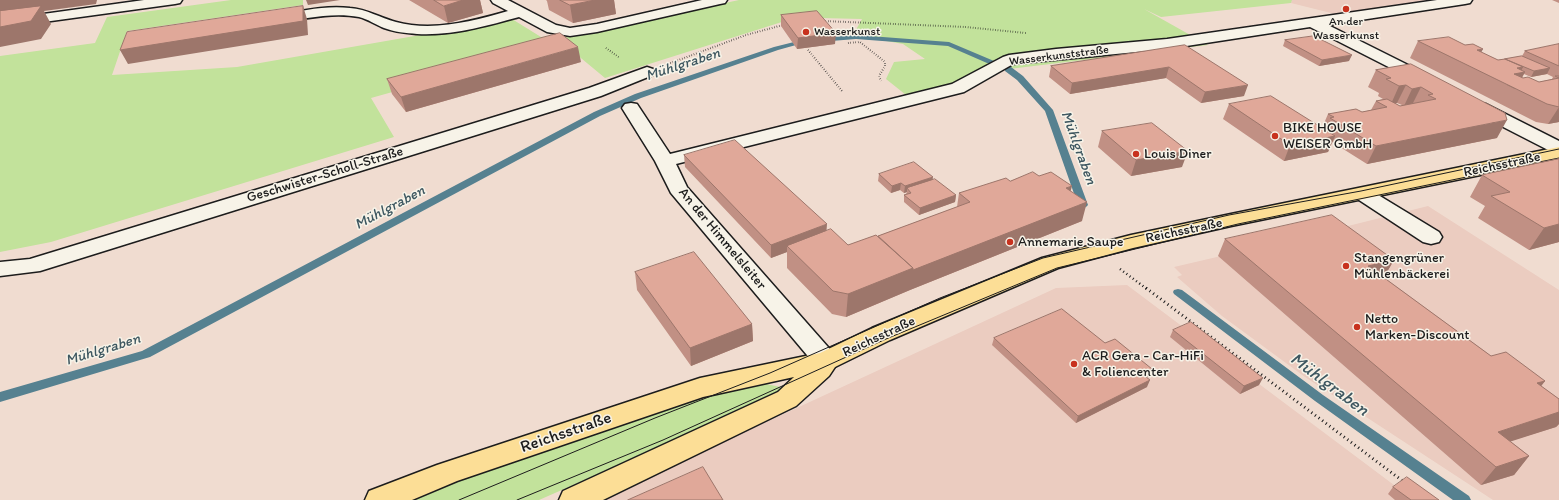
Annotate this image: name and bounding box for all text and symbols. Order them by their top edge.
marker: An der Wasserkunst [1341,4,1351,14]
place label: An der Wasserkunst [1313,15,1379,43]
place label: Wasserkunst [814,25,880,39]
marker: Wasserkunst [801,27,811,37]
street label: Wasserkunststraße [1008,43,1110,69]
water label: Mühlgraben [643,44,723,86]
water label: Mühlgraben [1056,109,1100,187]
place label: BIKE HOUSE WEISER GmbH [1283,120,1372,152]
marker: BIKE HOUSE WEISER GmbH [1270,131,1280,141]
street label: Geschwister-Scholl-Straße [245,143,405,207]
place label: Louis Diner [1144,146,1212,162]
marker: Louis Diner [1131,149,1141,159]
street label: Reichsstraße [1462,149,1542,181]
water label: Mühlgraben [352,182,428,234]
street label: An der Himmelsleiter [675,185,769,293]
street label: Reichsstraße [1144,215,1224,247]
place label: Annemarie Saupe [1018,234,1124,250]
marker: Annemarie Saupe [1005,237,1015,247]
place label: Stangengrüner Mühlenbäckerei [1354,250,1450,282]
marker: Stangengrüner Mühlenbäckerei [1341,261,1351,271]
place label: Netto Marken-Discount [1365,311,1470,344]
street label: Reichsstraße [840,313,918,361]
marker: Netto Marken-Discount [1352,322,1362,332]
water label: Mühlgraben [63,330,143,370]
place label: ACR Gera - Car-HiFi & Foliencenter [1082,348,1204,380]
water label: Mühlgraben [1285,348,1373,422]
marker: ACR Gera - Car-HiFi & Foliencenter [1069,359,1079,369]
street label: Reichsstraße [518,408,614,458]

